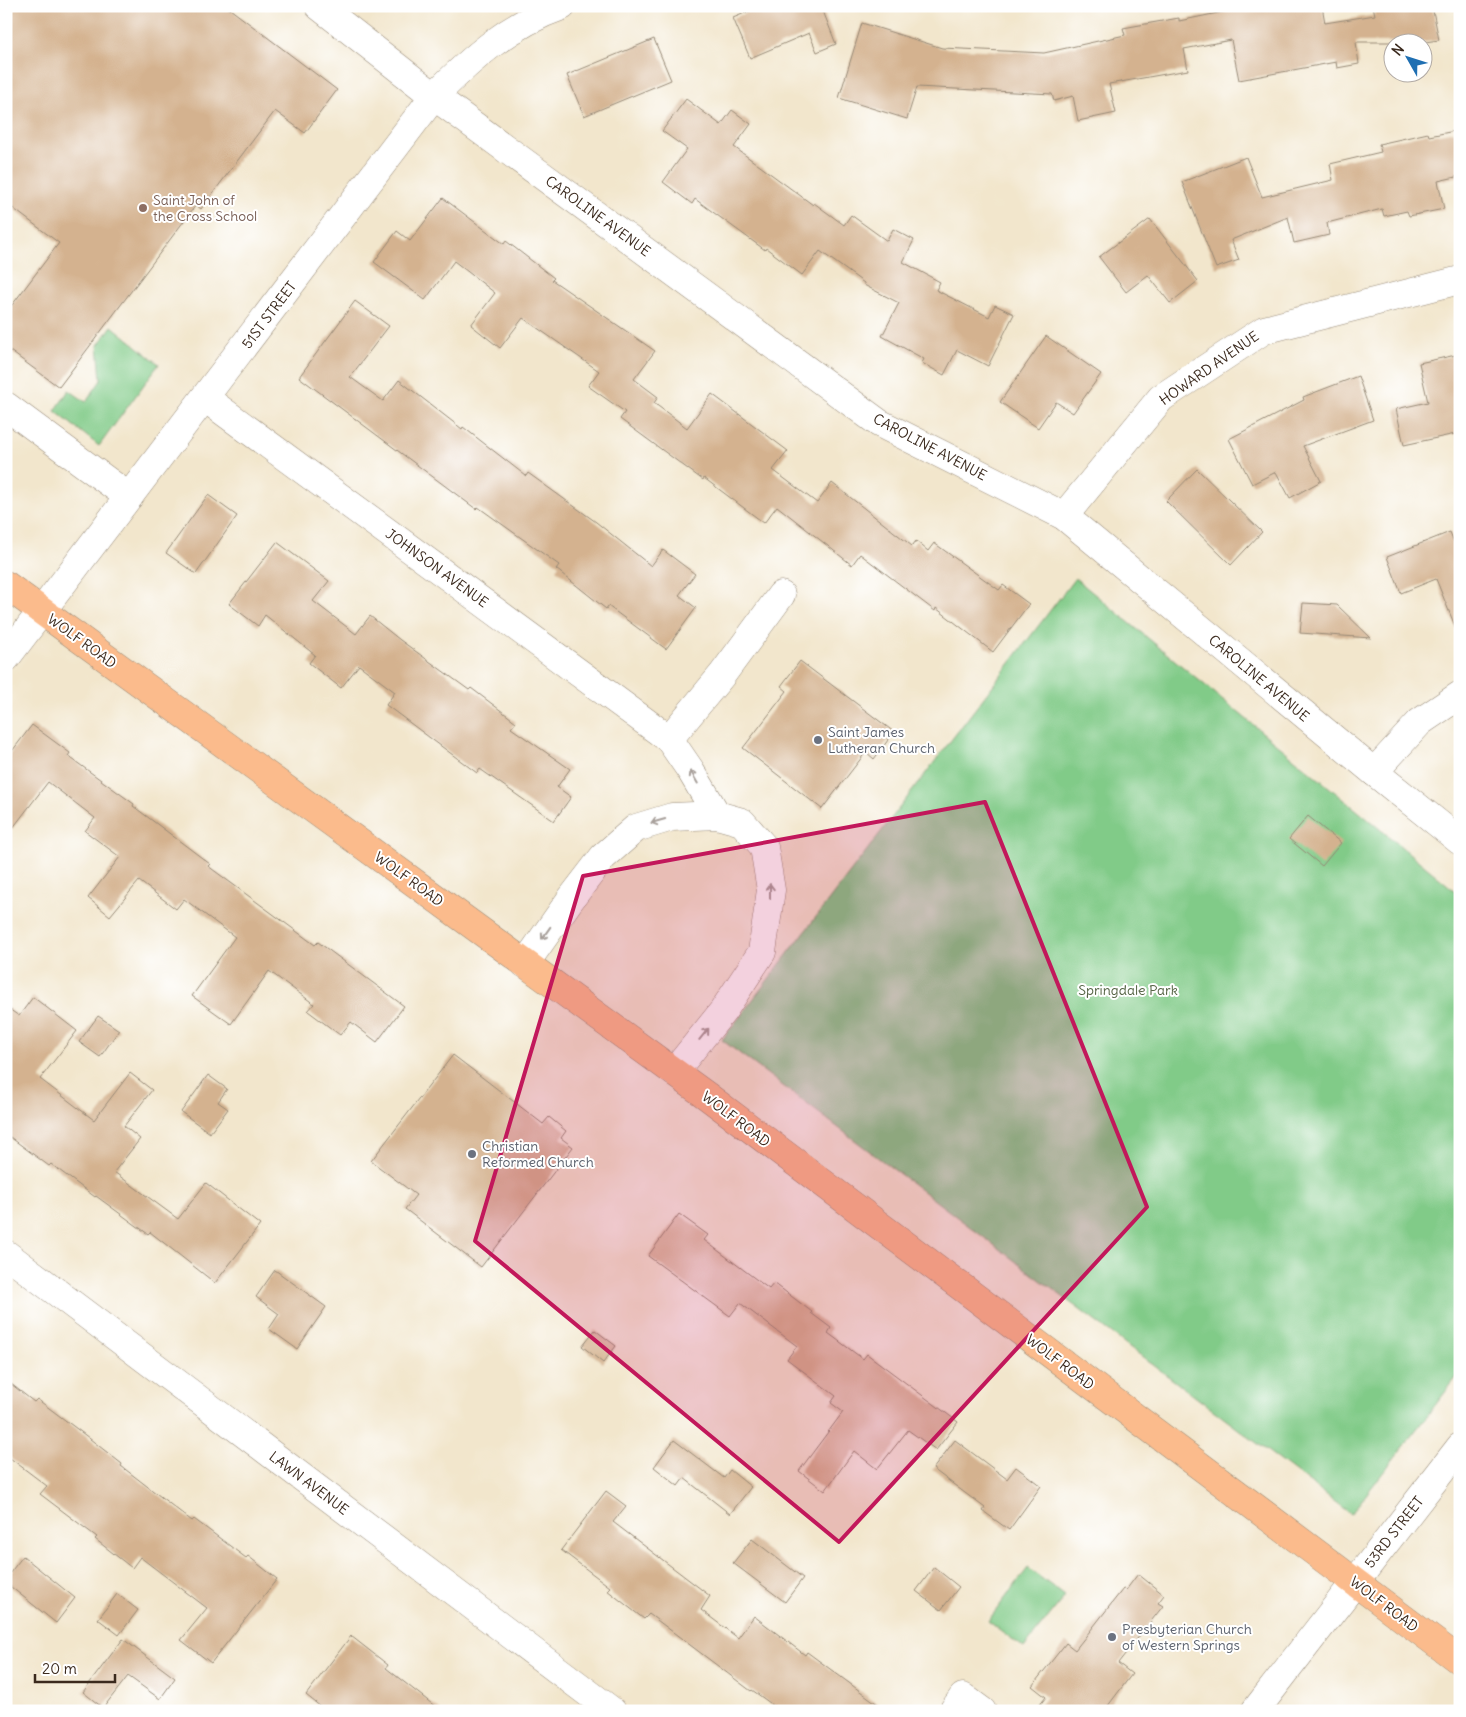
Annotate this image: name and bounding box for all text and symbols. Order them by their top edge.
north arrow [1384,32,1434,82]
text: N [1388,40,1408,59]
street label: CAROLINE AVENUE [542,172,654,260]
place label: Saint John of the Cross School [153,191,257,225]
marker: Saint John of the Cross School [137,202,149,214]
street label: 51ST STREET [238,278,300,352]
street label: HOWARD AVENUE [1156,327,1262,409]
street label: CAROLINE AVENUE [870,410,990,484]
street label: JOHNSON AVENUE [382,525,492,611]
street label: WOLF ROAD [44,610,120,672]
street label: CAROLINE AVENUE [1205,631,1313,725]
place label: Saint James Lutheran Church [828,723,935,757]
marker: Saint James Lutheran Church [812,734,824,746]
one-way arrow [689,769,699,784]
one-way arrow [651,817,667,827]
street label: WOLF ROAD [371,848,447,910]
one-way arrow [765,883,775,899]
one-way arrow [541,926,551,940]
park label: Springdale Park [1078,981,1178,999]
one-way arrow [699,1028,710,1041]
street label: WOLF ROAD [698,1087,774,1151]
place label: Christian Reformed Church [482,1137,594,1171]
marker: Christian Reformed Church [466,1148,478,1160]
street label: WOLF ROAD [1022,1330,1098,1394]
street label: LAWN AVENUE [266,1447,352,1519]
street label: 53RD STREET [1360,1493,1428,1571]
street label: WOLF ROAD [1346,1572,1422,1636]
place label: Presbyterian Church of Western Springs [1122,1620,1252,1654]
marker: Presbyterian Church of Western Springs [1106,1631,1118,1643]
scale bar [35,1652,115,1684]
text: 20 m [42,1659,77,1678]

